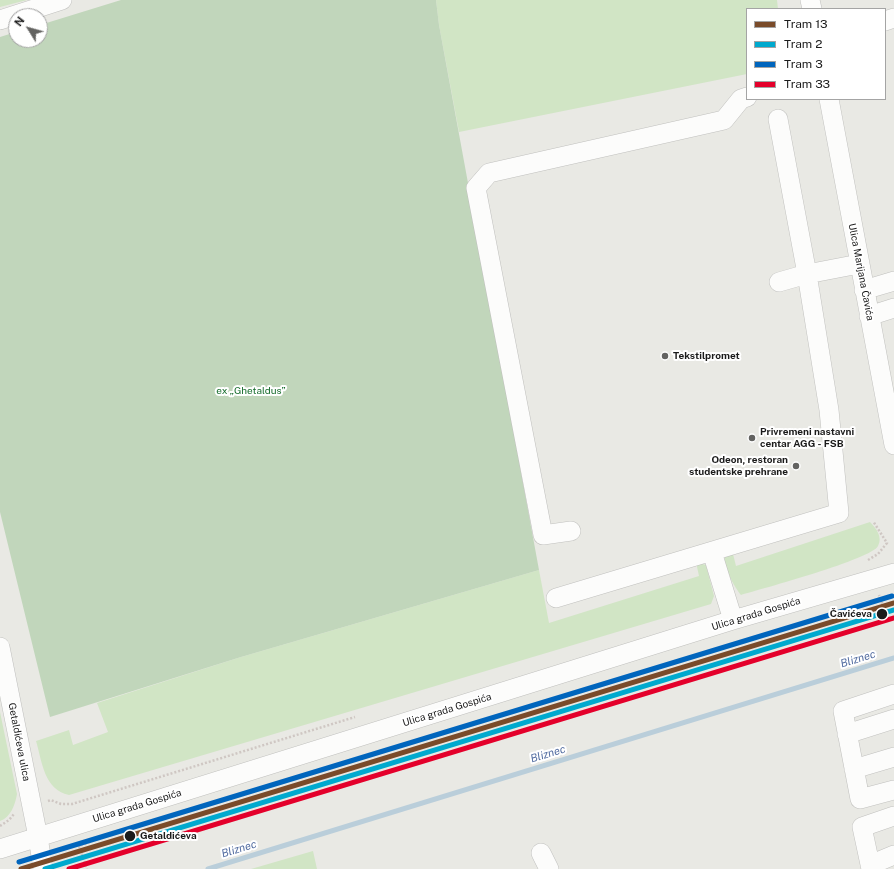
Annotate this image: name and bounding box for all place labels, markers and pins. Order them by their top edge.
place label: Tekstilpromet [673,350,740,362]
marker: Tekstilpromet [660,351,670,361]
place label: Privremeni nastavni centar AGG - FSB [760,426,854,450]
marker: Privremeni nastavni centar AGG - FSB [747,433,757,443]
place label: Odeon, restoran studentske prehrane [689,454,788,478]
marker: Odeon, restoran studentske prehrane [791,461,801,471]
marker: Čavićeva [875,607,889,621]
place label: Čavićeva [830,608,872,620]
marker: Getaldićeva [123,829,137,843]
place label: Getaldićeva [140,830,197,842]

